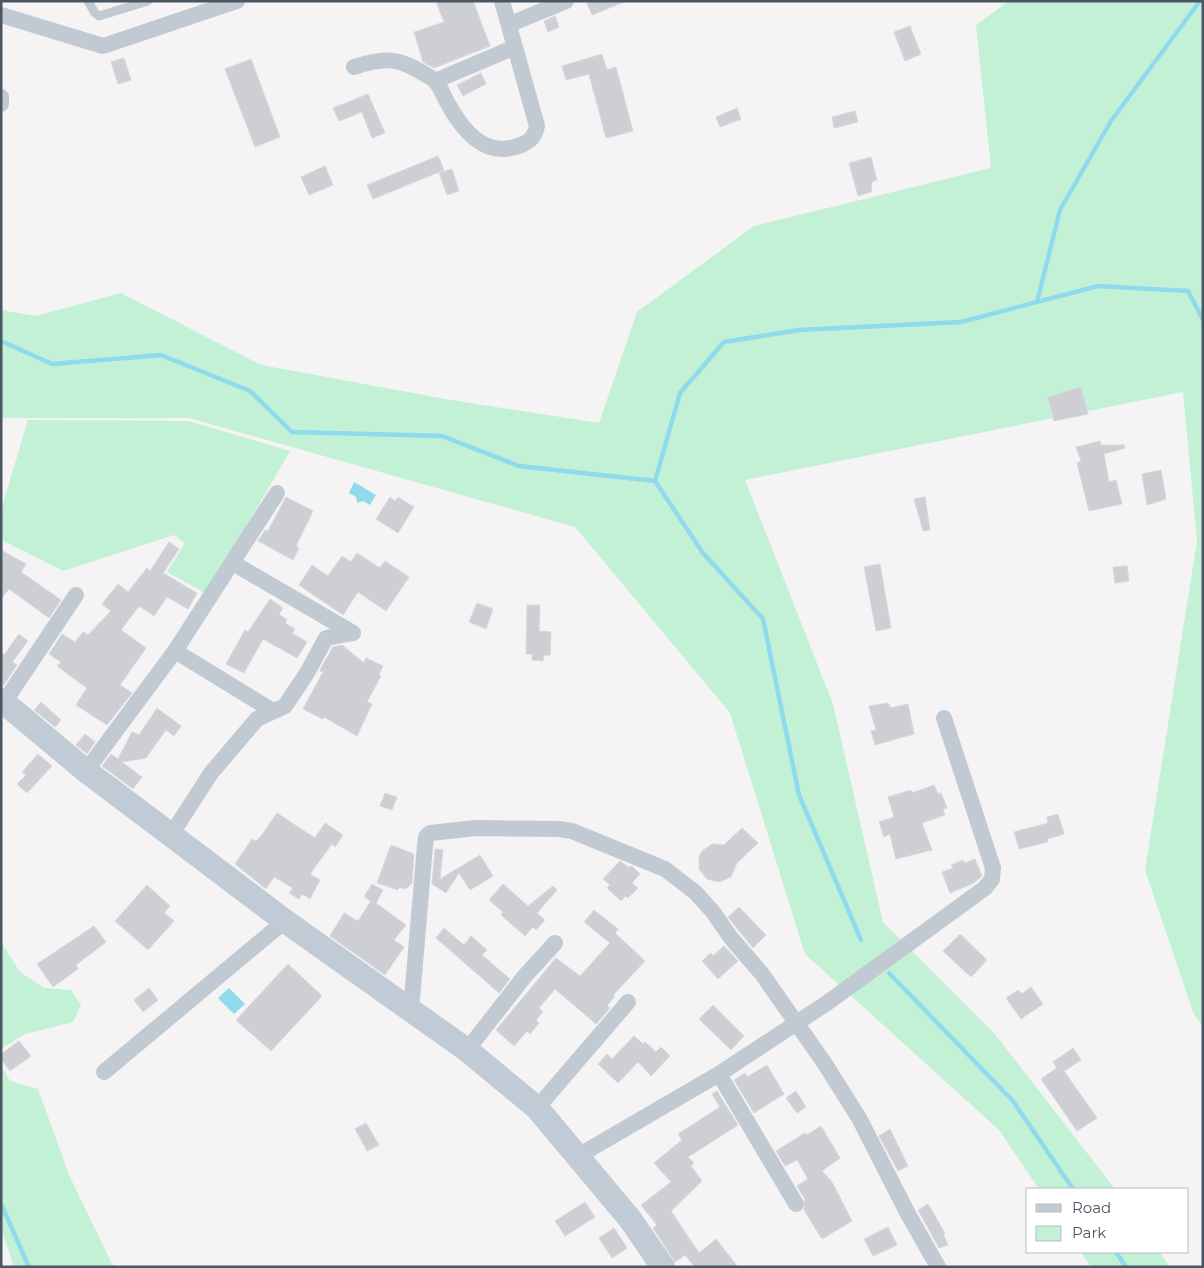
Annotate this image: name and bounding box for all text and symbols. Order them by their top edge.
legend [1026,1188,1189,1253]
text: Road [1072,1198,1111,1217]
text: Park [1072,1223,1106,1242]

